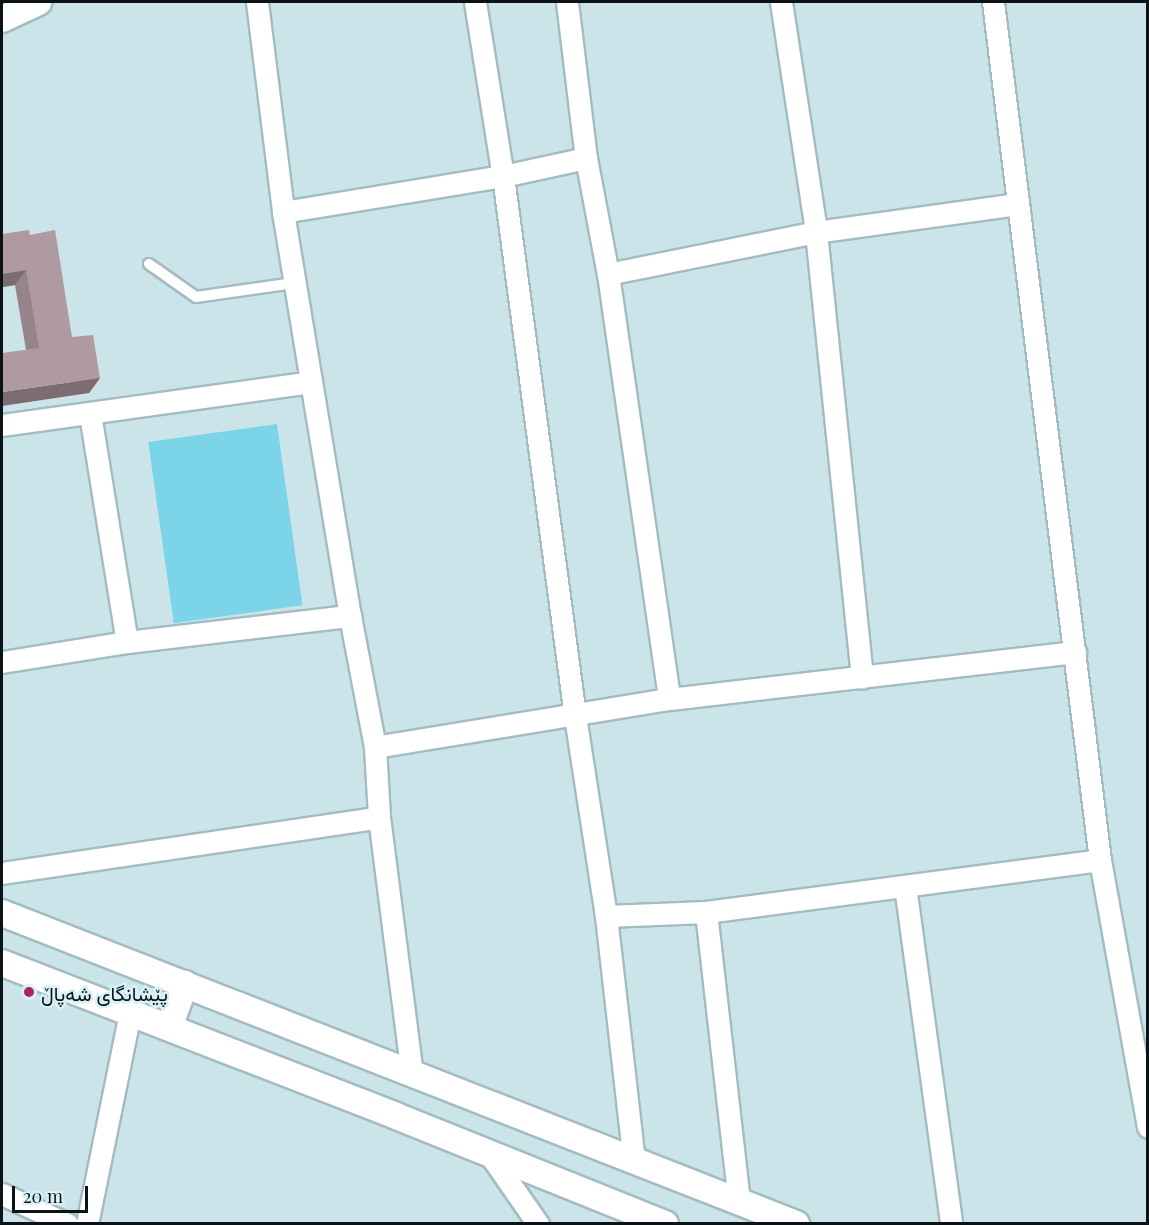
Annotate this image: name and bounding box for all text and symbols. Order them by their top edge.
place label: پێشانگای شەپاڵ [41,980,168,1004]
marker: پێشانگای شەپاڵ [22,985,36,999]
scale bar [15,1174,92,1212]
text: 20 m [23,1184,63,1208]

